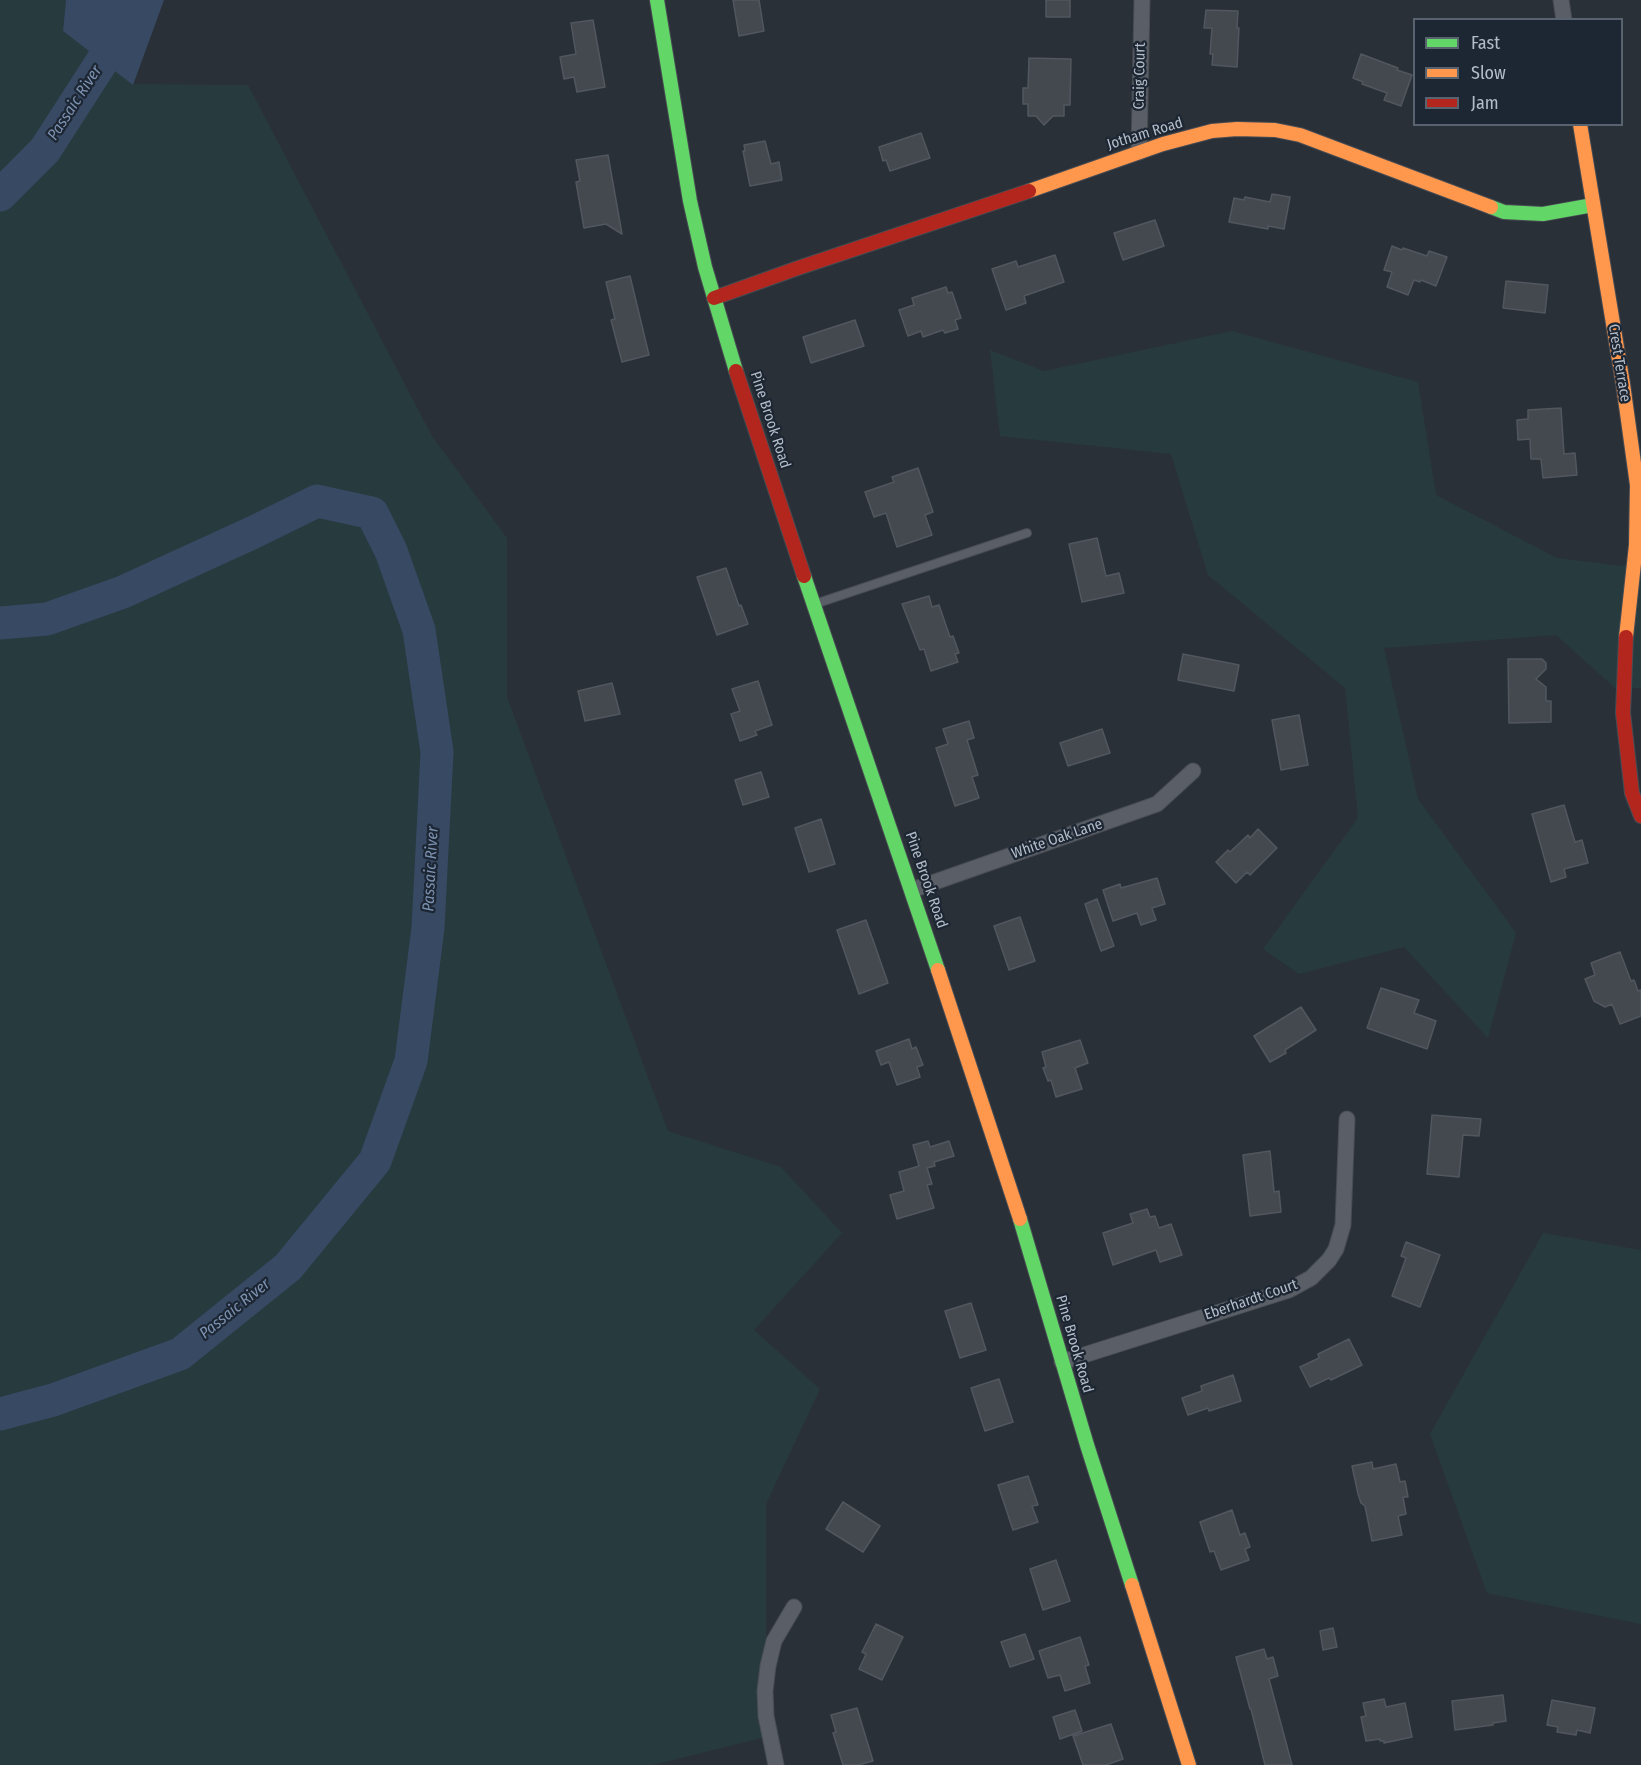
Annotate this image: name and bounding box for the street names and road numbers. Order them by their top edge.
street label: Craig Court [1130,42,1150,110]
street label: Jotham Road [1105,114,1185,154]
street label: Crest Terrace [1604,323,1634,403]
street label: Pine Brook Road [746,369,794,471]
street label: White Oak Lane [1009,815,1105,863]
street label: Pine Brook Road [901,829,951,931]
street label: Eberhardt Court [1202,1276,1300,1324]
street label: Pine Brook Road [1051,1293,1097,1395]

